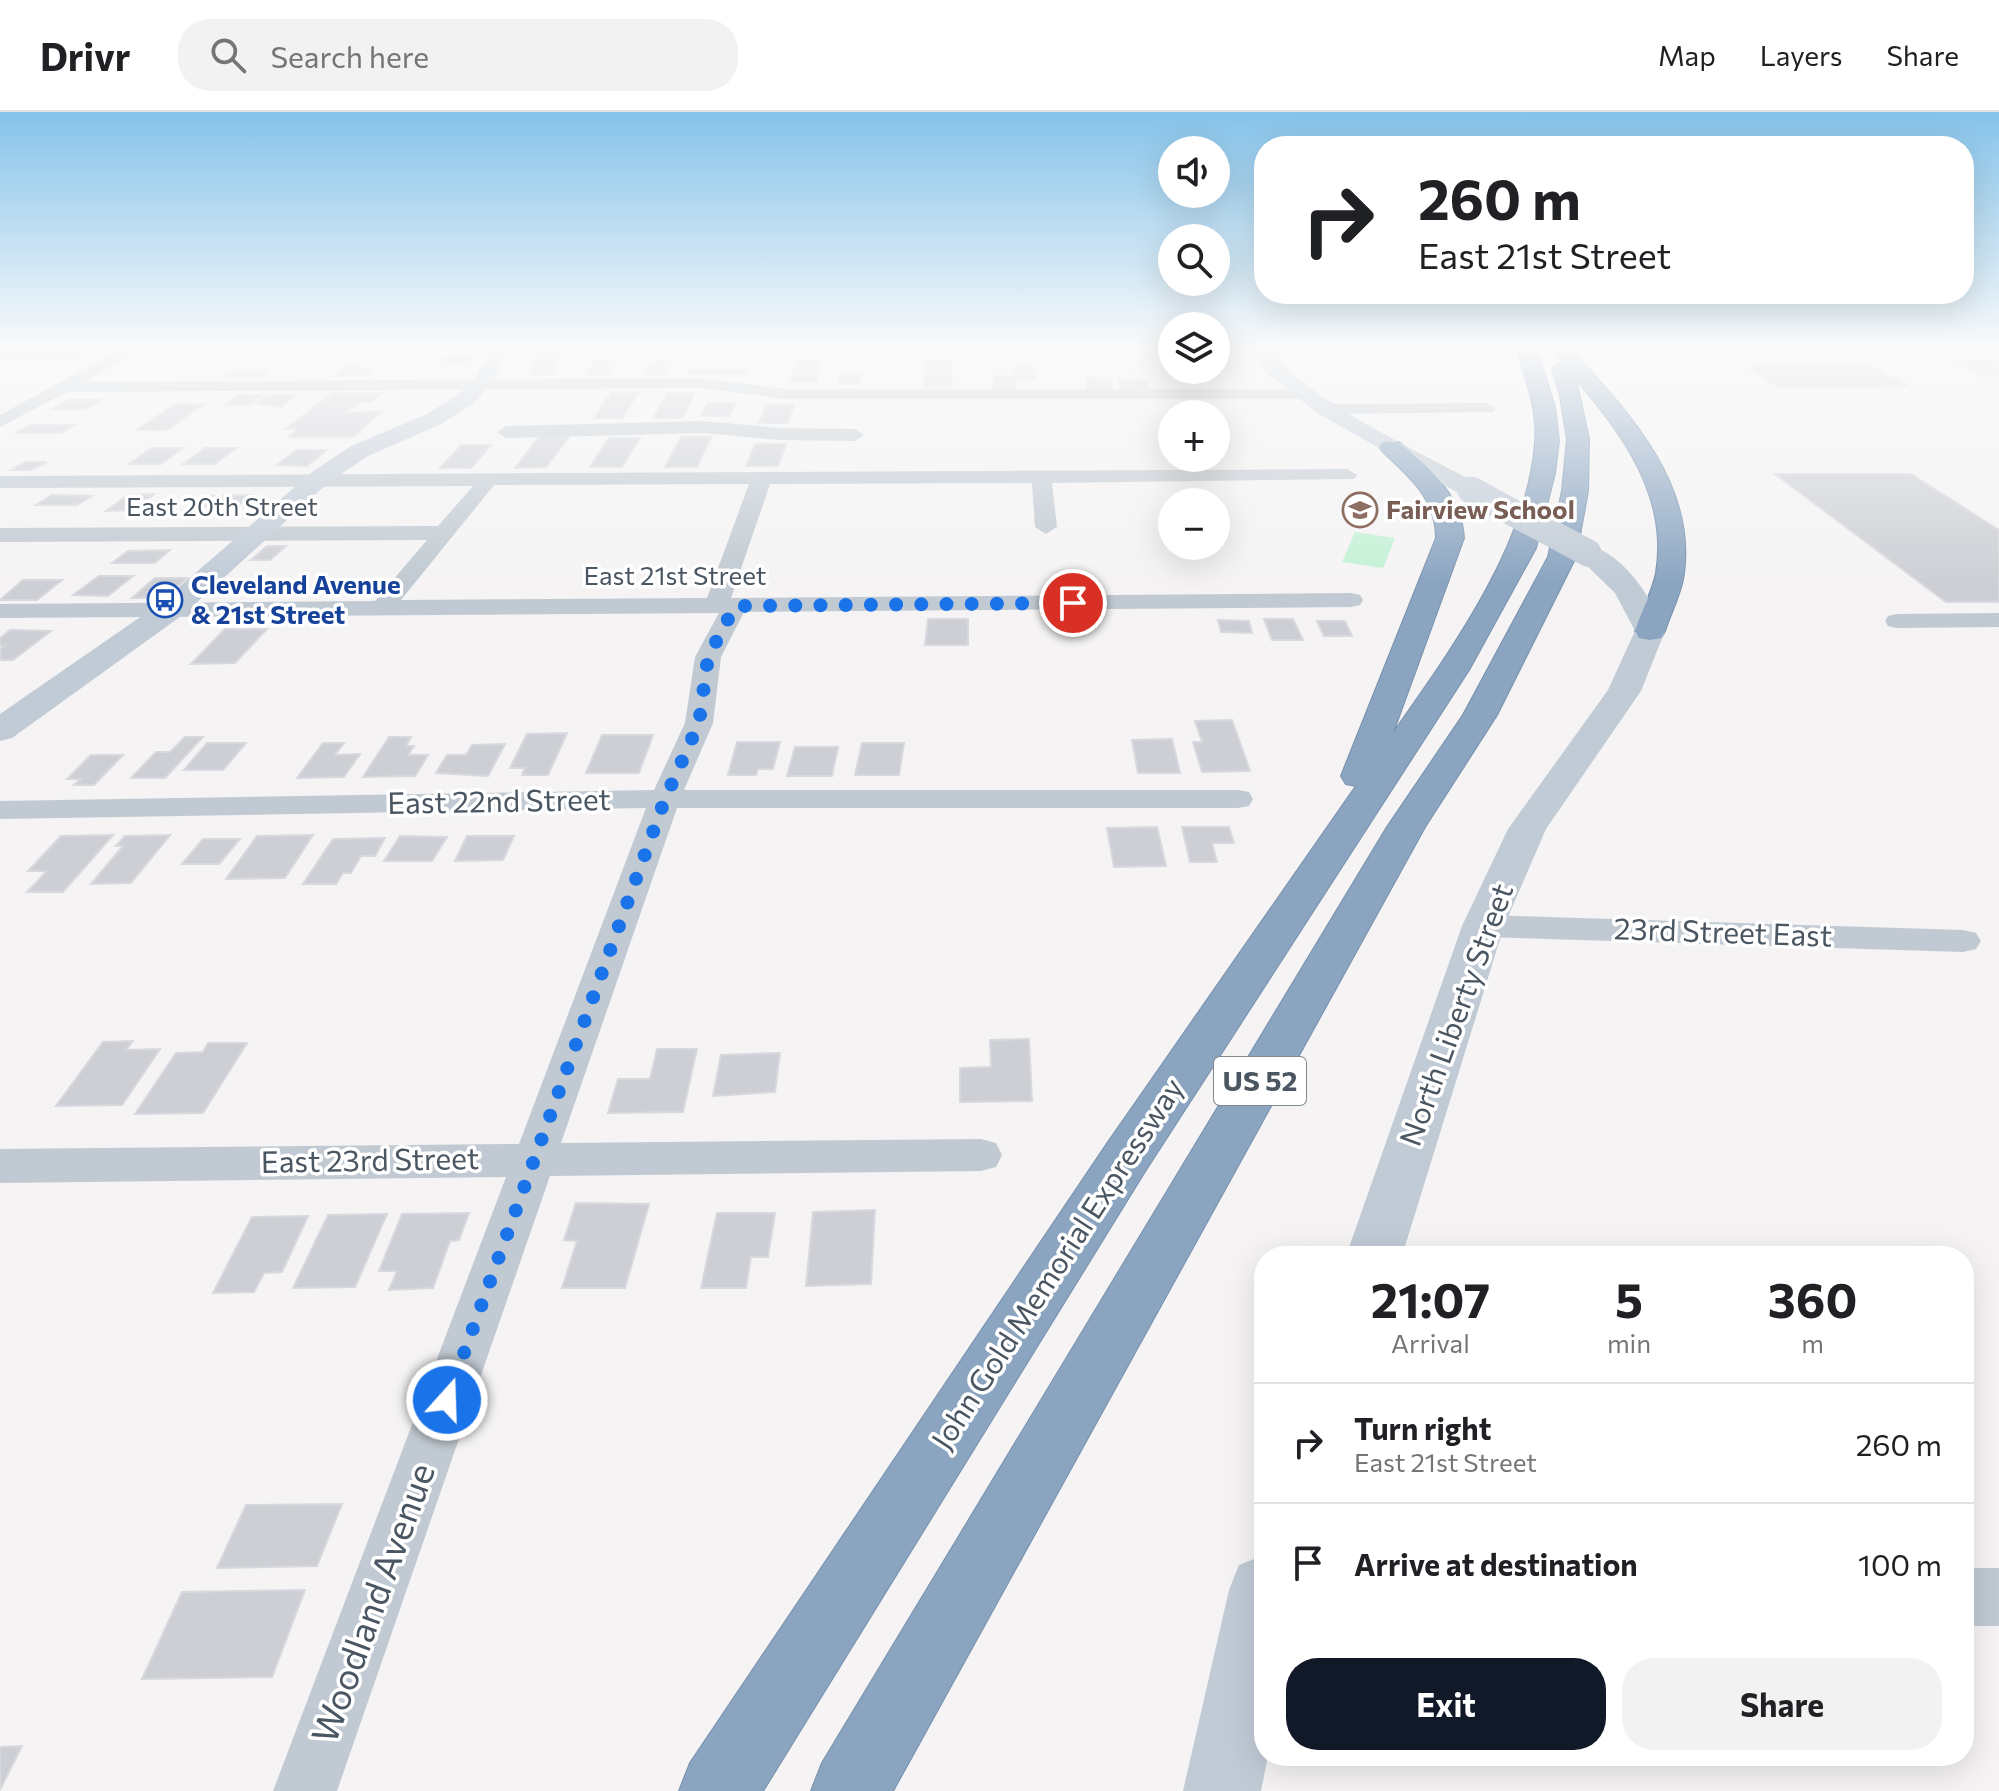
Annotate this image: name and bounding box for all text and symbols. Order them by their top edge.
search box [178,19,738,91]
text: Drivr [40,32,130,79]
icon: search [206,33,250,77]
text: Search here [270,37,429,74]
text: Map [1658,38,1716,72]
text: Layers [1760,38,1842,72]
text: Share [1886,38,1959,72]
map controls [1158,136,1230,560]
button: sound [1158,136,1230,208]
text: 260 m [1418,163,1581,232]
icon: right [1286,168,1390,272]
button: search [1158,224,1230,296]
text: East 21st Street [1418,232,1671,276]
button: layers [1158,312,1230,384]
button: + [1158,400,1230,472]
button: − [1158,488,1230,560]
street label: East 20th Street [126,490,318,521]
school or university icon: Fairview School [1341,491,1379,529]
place label: Fairview School [1386,493,1575,524]
street label: East 21st Street [584,559,766,590]
place label: Cleveland Avenue & 21st Street [191,568,401,629]
pin [1039,569,1107,637]
bus stop icon: Cleveland Avenue & 21st Street [146,581,184,619]
icon: arrive [1051,581,1095,625]
street label: East 22nd Street [387,779,611,820]
street label: North Liberty Street [1390,878,1519,1150]
street label: 23rd Street East [1613,908,1833,953]
road number: US 52 [1214,1057,1306,1105]
street label: John Gold Memorial Expressway [922,1070,1190,1455]
street label: East 23rd Street [261,1138,479,1179]
text: 21:07 [1371,1269,1490,1328]
text: 5 [1615,1269,1643,1328]
text: 360 [1768,1269,1857,1328]
text: Arrival [1391,1327,1470,1358]
text: min [1607,1327,1651,1358]
text: m [1801,1327,1824,1358]
position arrow [405,1358,489,1442]
text: Turn right [1354,1409,1491,1446]
icon: right [1286,1421,1330,1465]
text: 260 m [1856,1425,1942,1462]
text: East 21st Street [1354,1446,1537,1477]
street label: Woodland Avenue [300,1457,442,1748]
icon: arrive [1286,1541,1330,1585]
text: Arrive at destination [1354,1545,1638,1582]
text: 100 m [1858,1545,1942,1582]
button: Exit [1286,1658,1606,1750]
button: Share [1622,1658,1942,1750]

